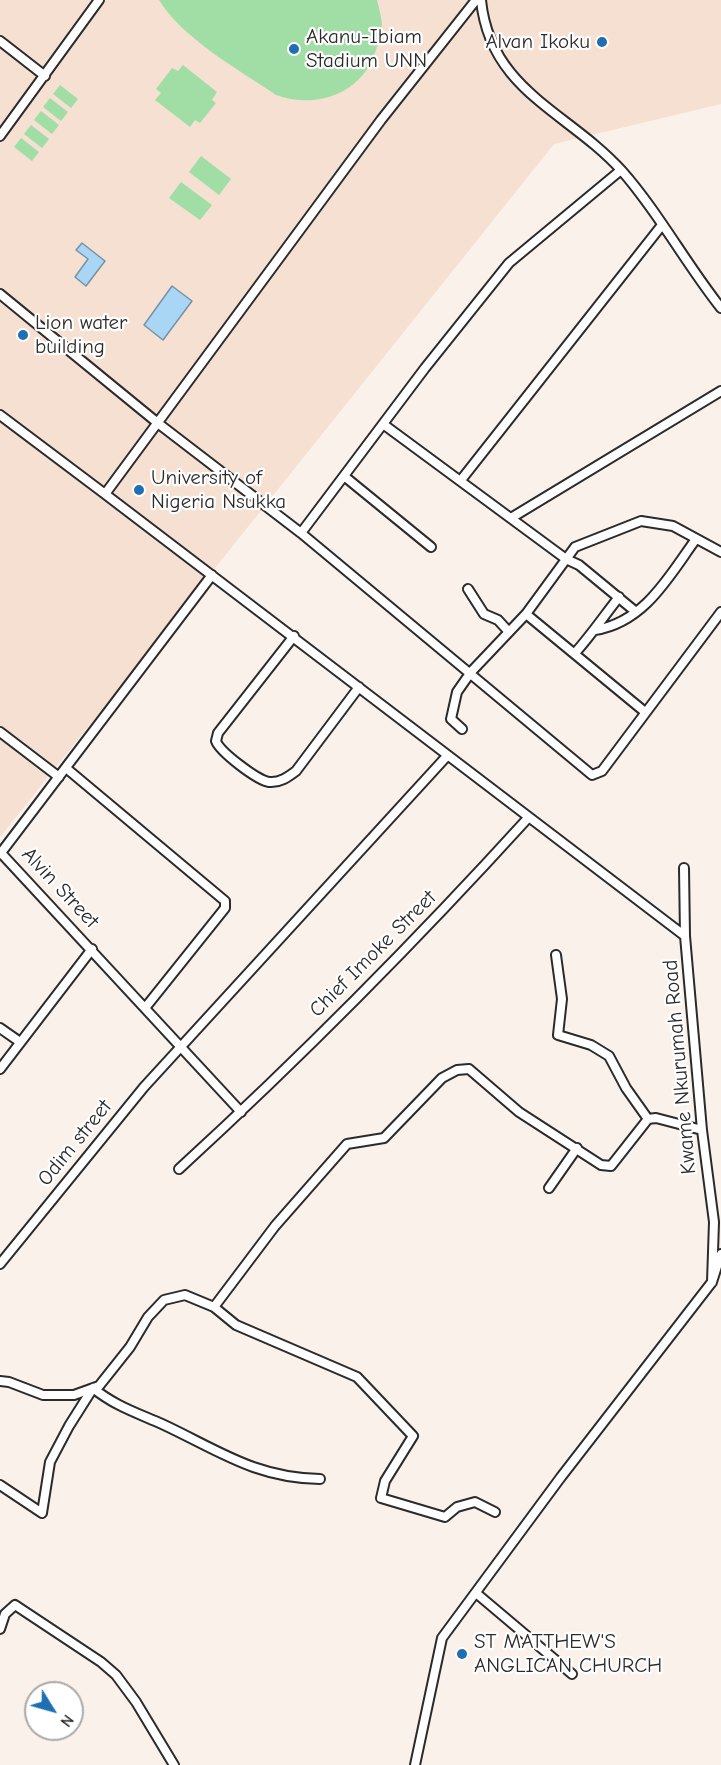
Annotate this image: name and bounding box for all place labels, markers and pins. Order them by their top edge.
place label: Akanu-Ibiam Stadium UNN [306,24,427,74]
place label: Alvan Ikoku [485,29,590,55]
marker: Alvan Ikoku [595,35,609,49]
marker: Akanu-Ibiam Stadium UNN [287,42,301,56]
place label: Lion water building [35,310,127,360]
marker: Lion water building [16,328,30,342]
place label: University of Nigeria Nsukka [151,465,286,515]
marker: University of Nigeria Nsukka [132,483,146,497]
place label: ST MATTHEW'S ANGLICAN CHURCH [474,1629,662,1679]
marker: ST MATTHEW'S ANGLICAN CHURCH [455,1647,469,1661]

